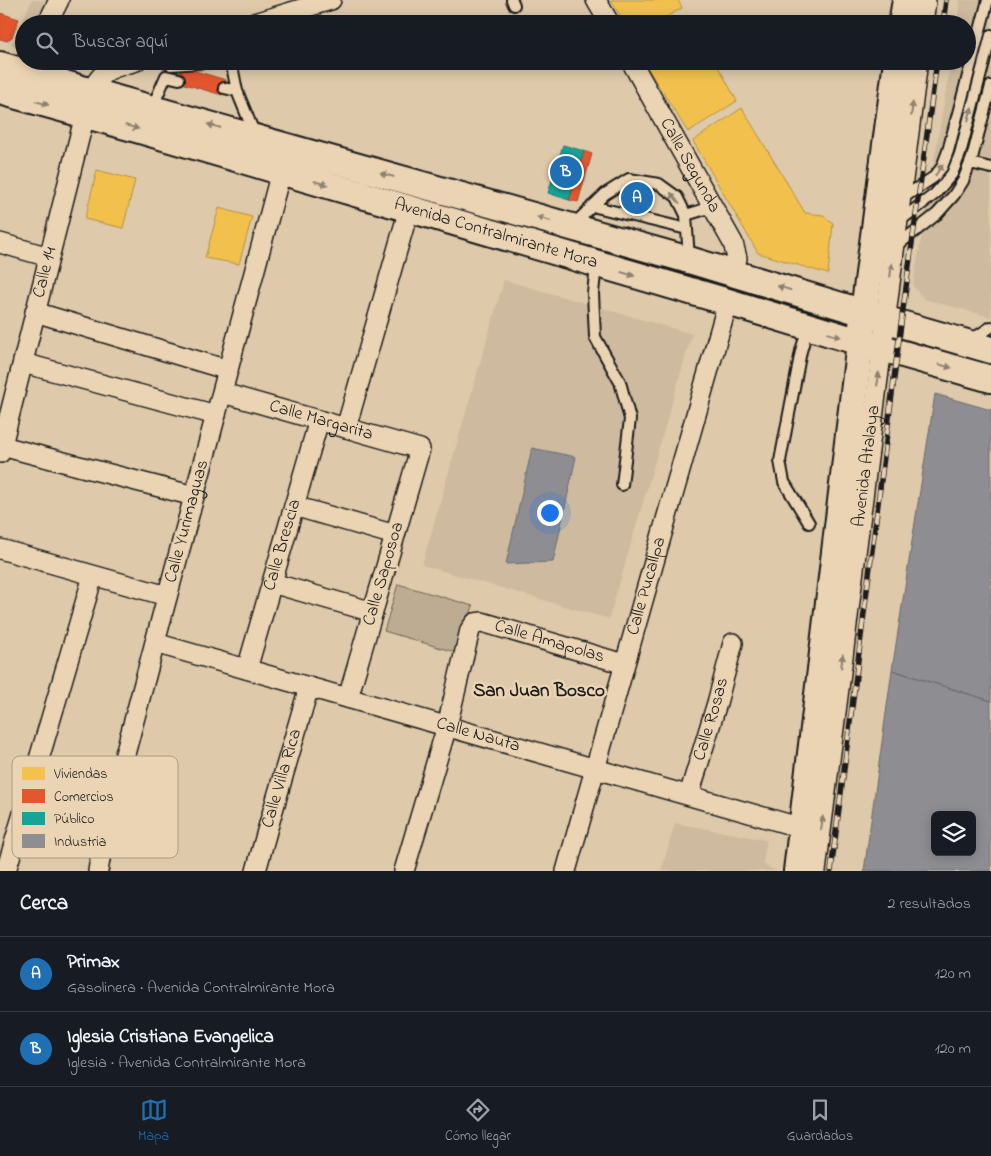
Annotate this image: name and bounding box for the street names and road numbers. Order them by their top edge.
street label: Calle Segunda [653,114,727,218]
street label: Avenida Contralmirante Mora [391,192,601,276]
street label: Calle 14 [26,244,64,301]
street label: Calle Margarita [266,394,376,448]
street label: Avenida Atalaya [846,404,888,529]
street label: Calle Yurimaguas [158,457,216,586]
street label: Calle Brescia [257,496,308,594]
street label: Calle Saposoa [357,519,411,629]
street label: Calle Pucallpa [621,534,673,639]
street label: Calle Amapolas [491,613,608,671]
street label: Calle Rosas [687,675,736,764]
street label: Calle Nauta [433,711,523,760]
street label: Calle Villa Rica [255,726,309,831]

